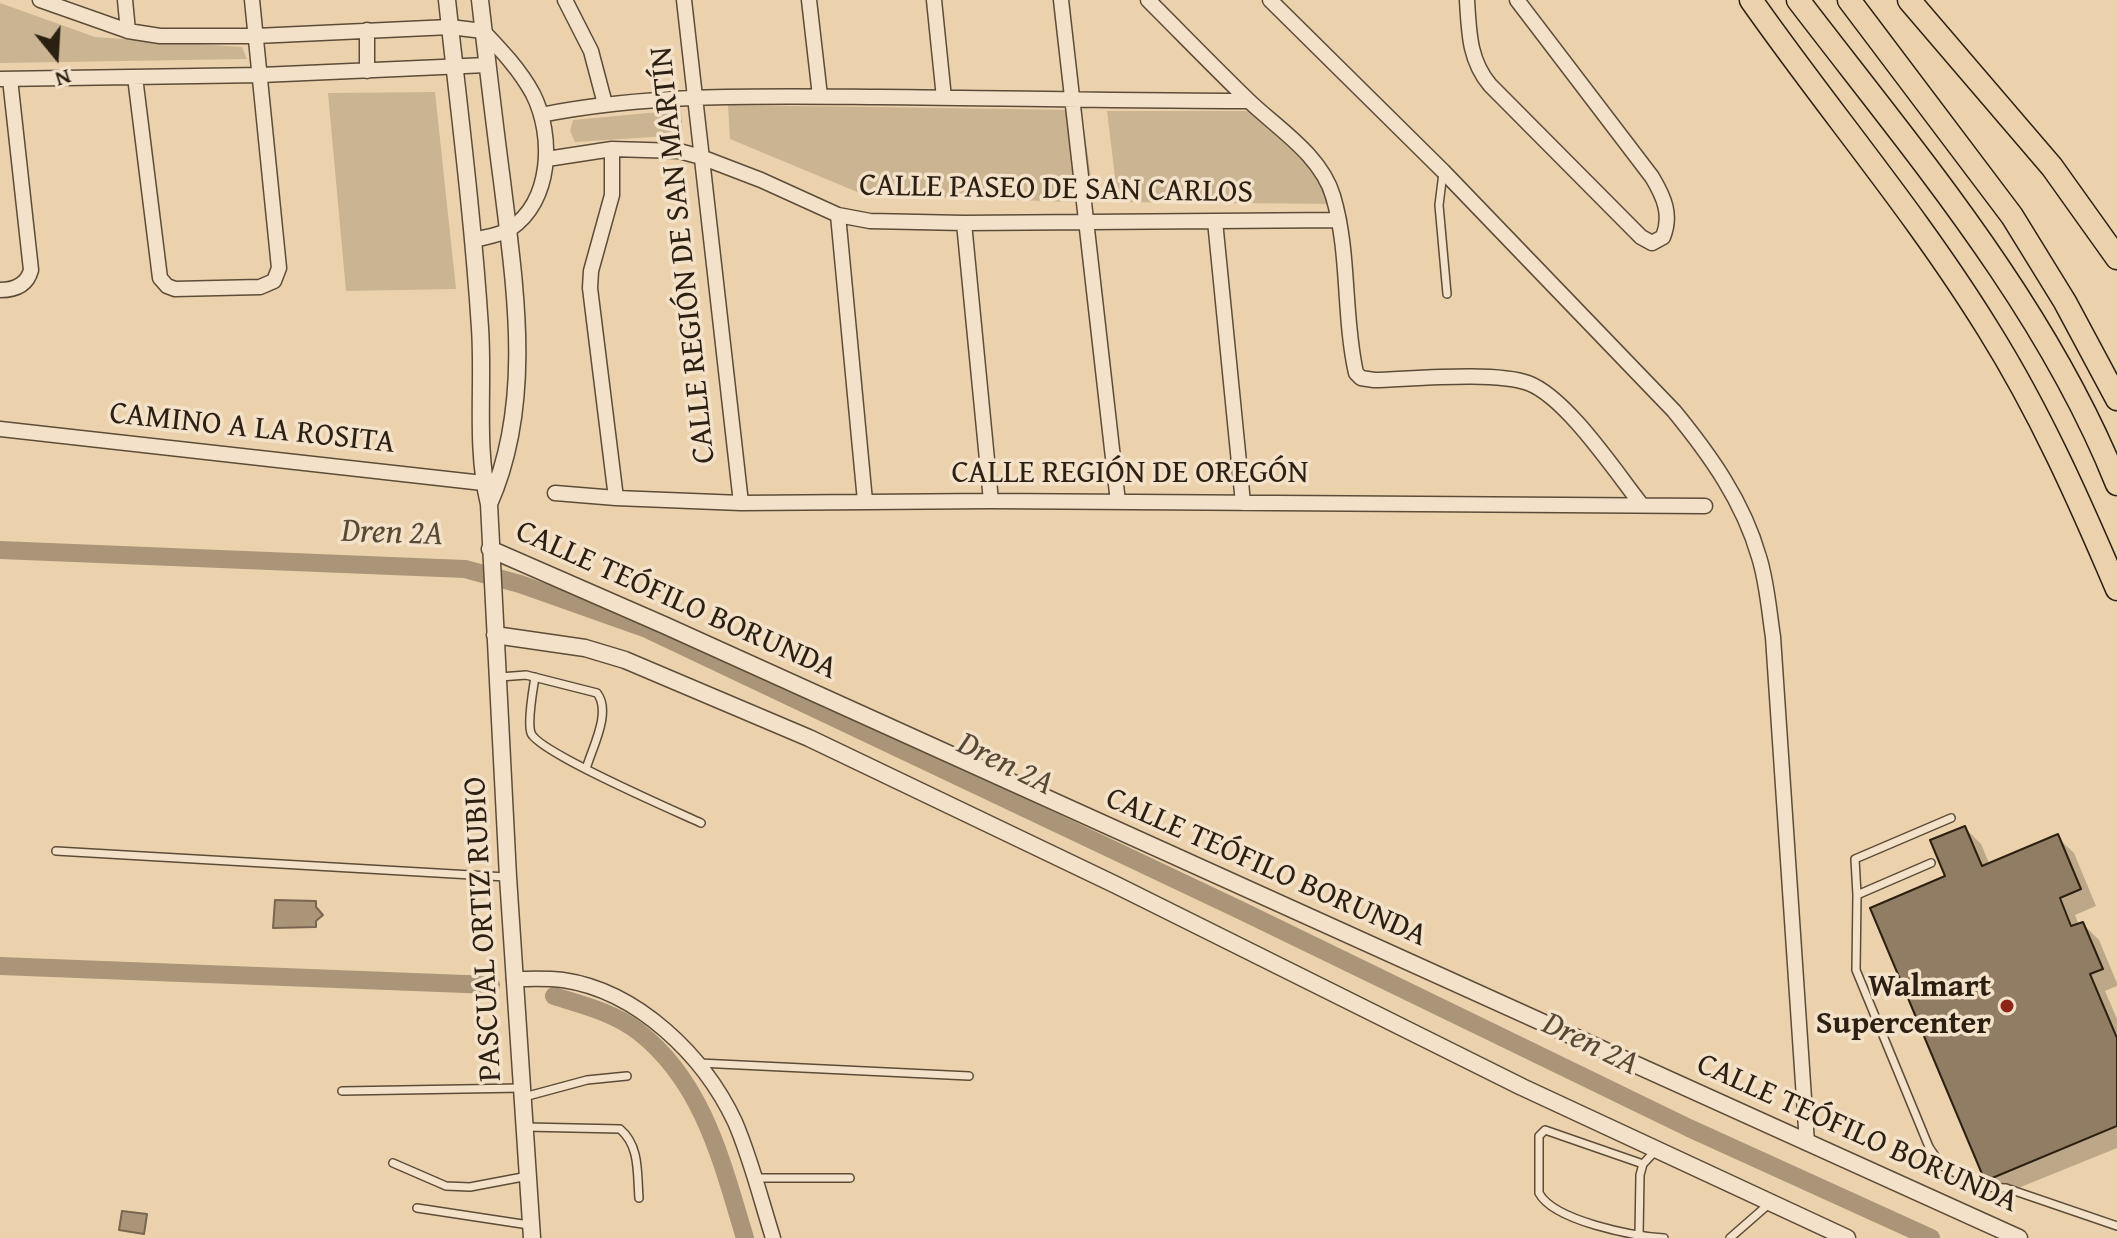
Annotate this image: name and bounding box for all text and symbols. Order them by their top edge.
north arrow [16,16,96,96]
street label: CALLE REGIÓN DE SAN MARTÍN [643,45,725,465]
text: N [51,61,75,96]
street label: CALLE PASEO DE SAN CARLOS [859,167,1253,213]
street label: CAMINO A LA ROSITA [107,395,397,463]
street label: CALLE REGIÓN DE OREGÓN [952,455,1308,493]
water label: Dren 2A [340,512,444,556]
street label: CALLE TEÓFILO BORUNDA [510,513,842,689]
water label: Dren 2A [950,724,1060,806]
street label: PASCUAL ORTIZ RUBIO [457,776,511,1082]
street label: CALLE TEÓFILO BORUNDA [1100,780,1432,956]
place label: Walmart Supercenter [1816,969,1991,1044]
marker: Walmart Supercenter [1998,997,2016,1015]
water label: Dren 2A [1535,1004,1645,1086]
street label: CALLE TEÓFILO BORUNDA [1691,1046,2023,1222]

